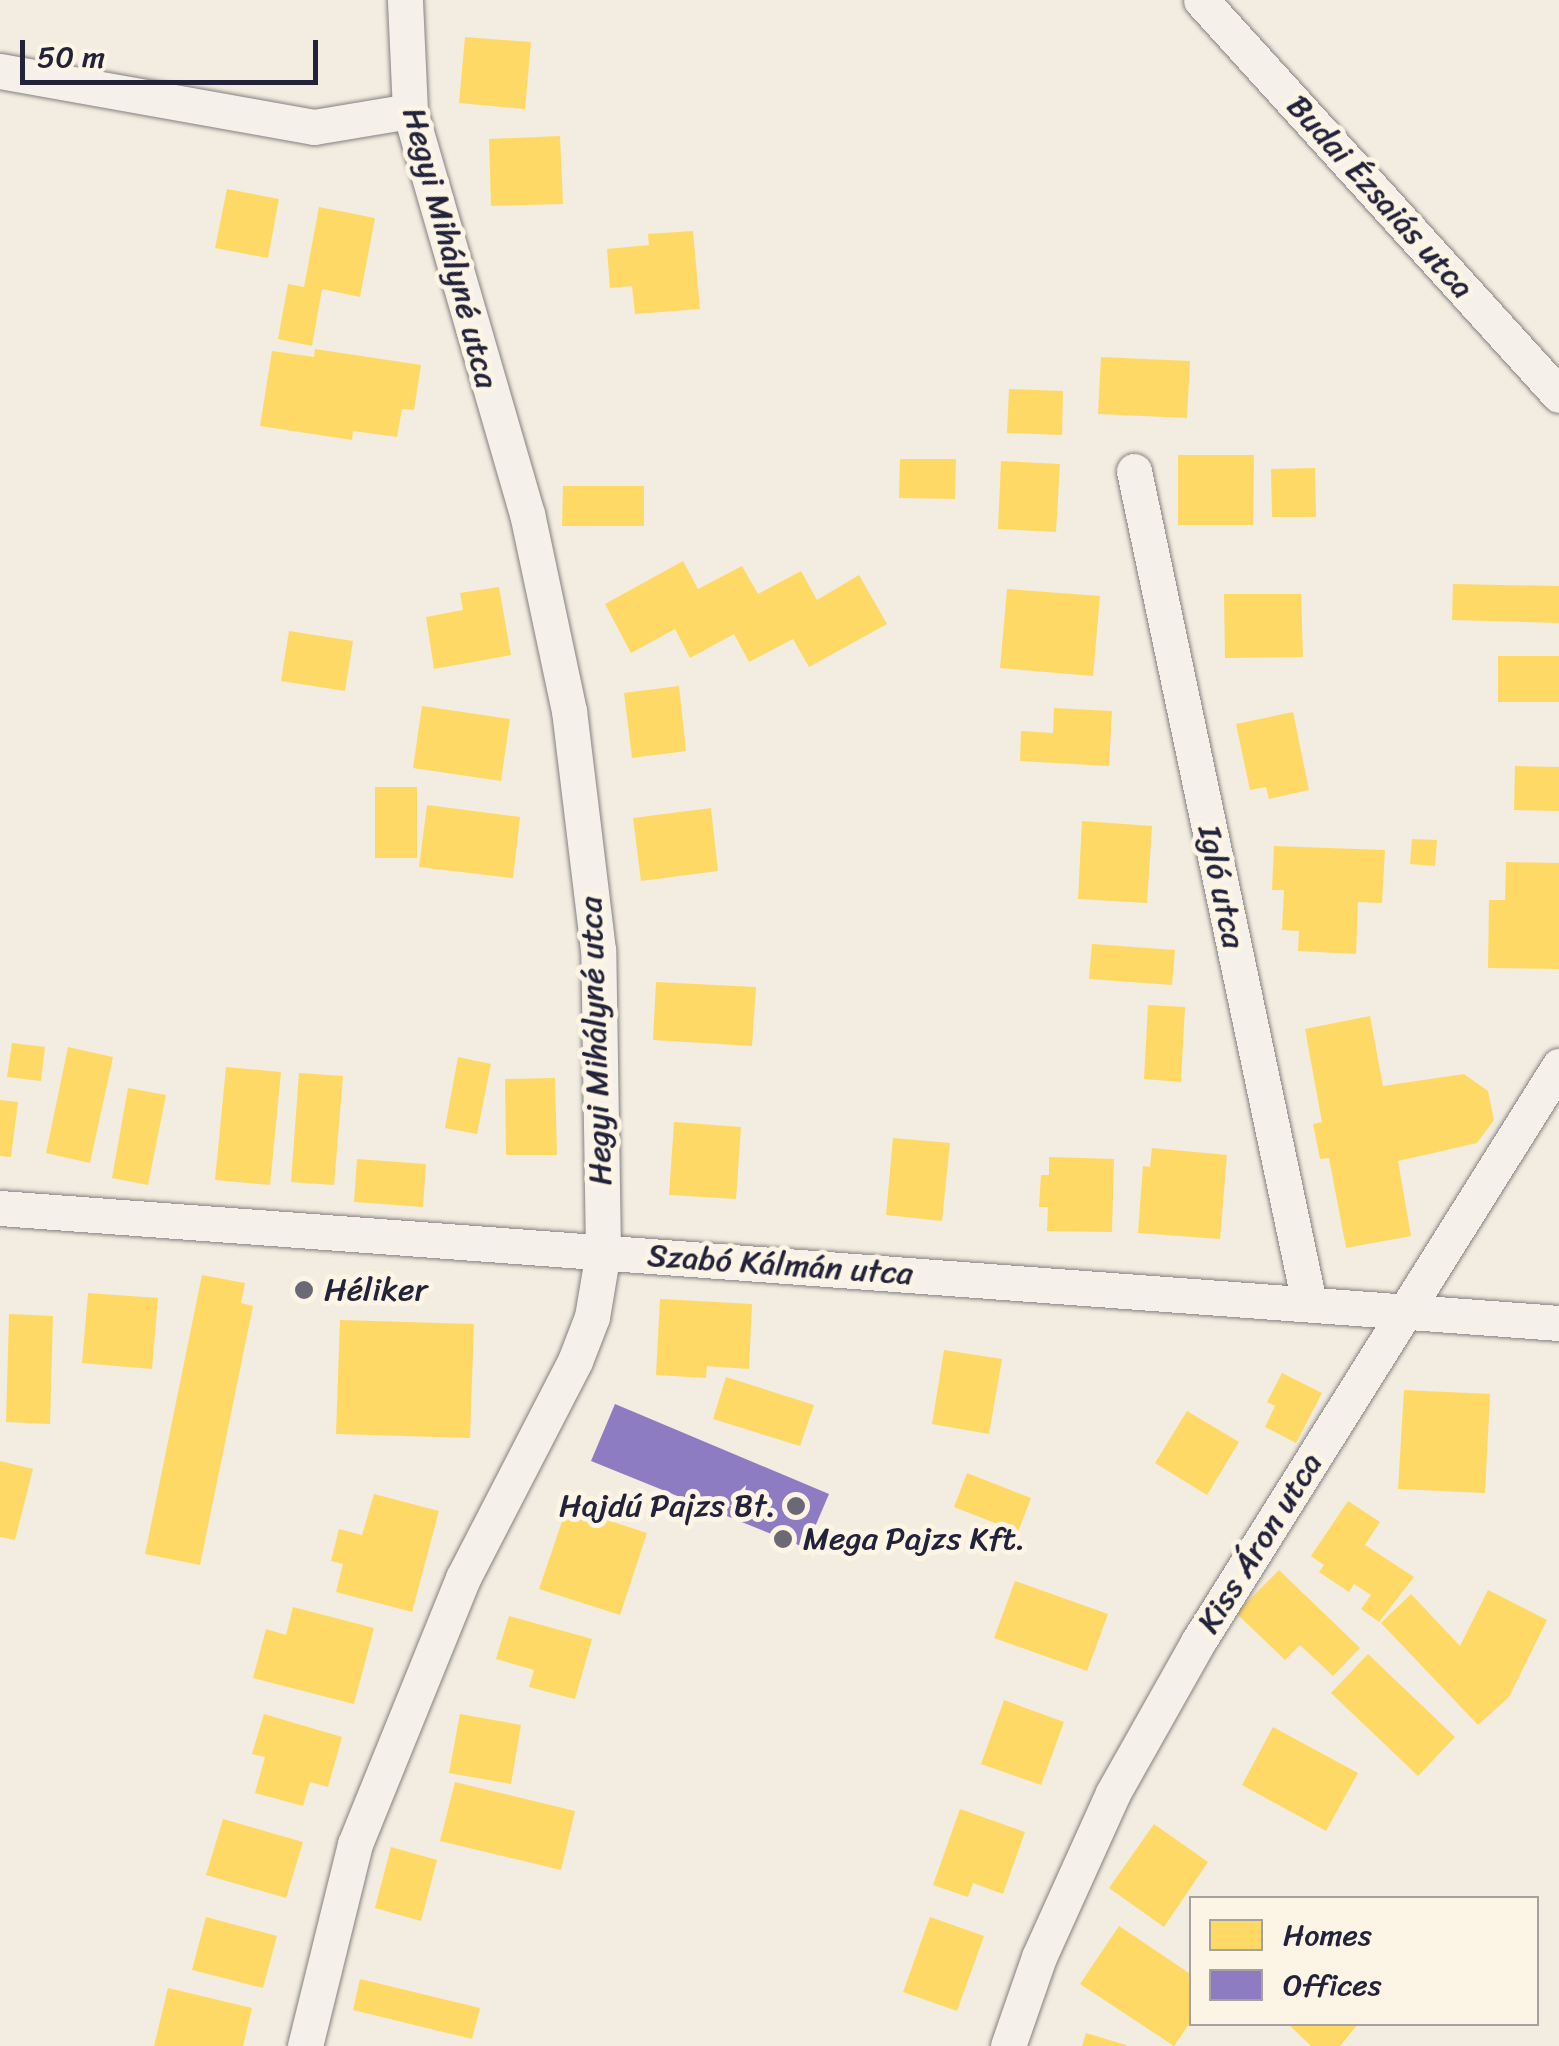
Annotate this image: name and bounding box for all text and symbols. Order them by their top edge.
scale bar [25,20,322,82]
text: 50 m [37,30,105,84]
street label: Budai Ézsaiás utca [1279,87,1481,307]
street label: Hegyi Mihályné utca [394,104,506,392]
street label: Igló utca [1189,822,1253,952]
street label: Hegyi Mihályné utca [572,897,620,1185]
street label: Szabó Kálmán utca [645,1237,915,1293]
place label: Héliker [324,1271,428,1309]
marker: Héliker [293,1279,315,1301]
street label: Kiss Áron utca [1189,1446,1331,1640]
place label: Hajdú Pajzs Bt. [558,1487,776,1525]
marker: Hajdú Pajzs Bt. [785,1495,807,1517]
place label: Mega Pajzs Kft. [803,1520,1025,1558]
marker: Mega Pajzs Kft. [772,1528,794,1550]
legend [1189,1896,1539,2026]
text: Homes [1283,1908,1372,1962]
text: Offices [1283,1958,1382,2012]

